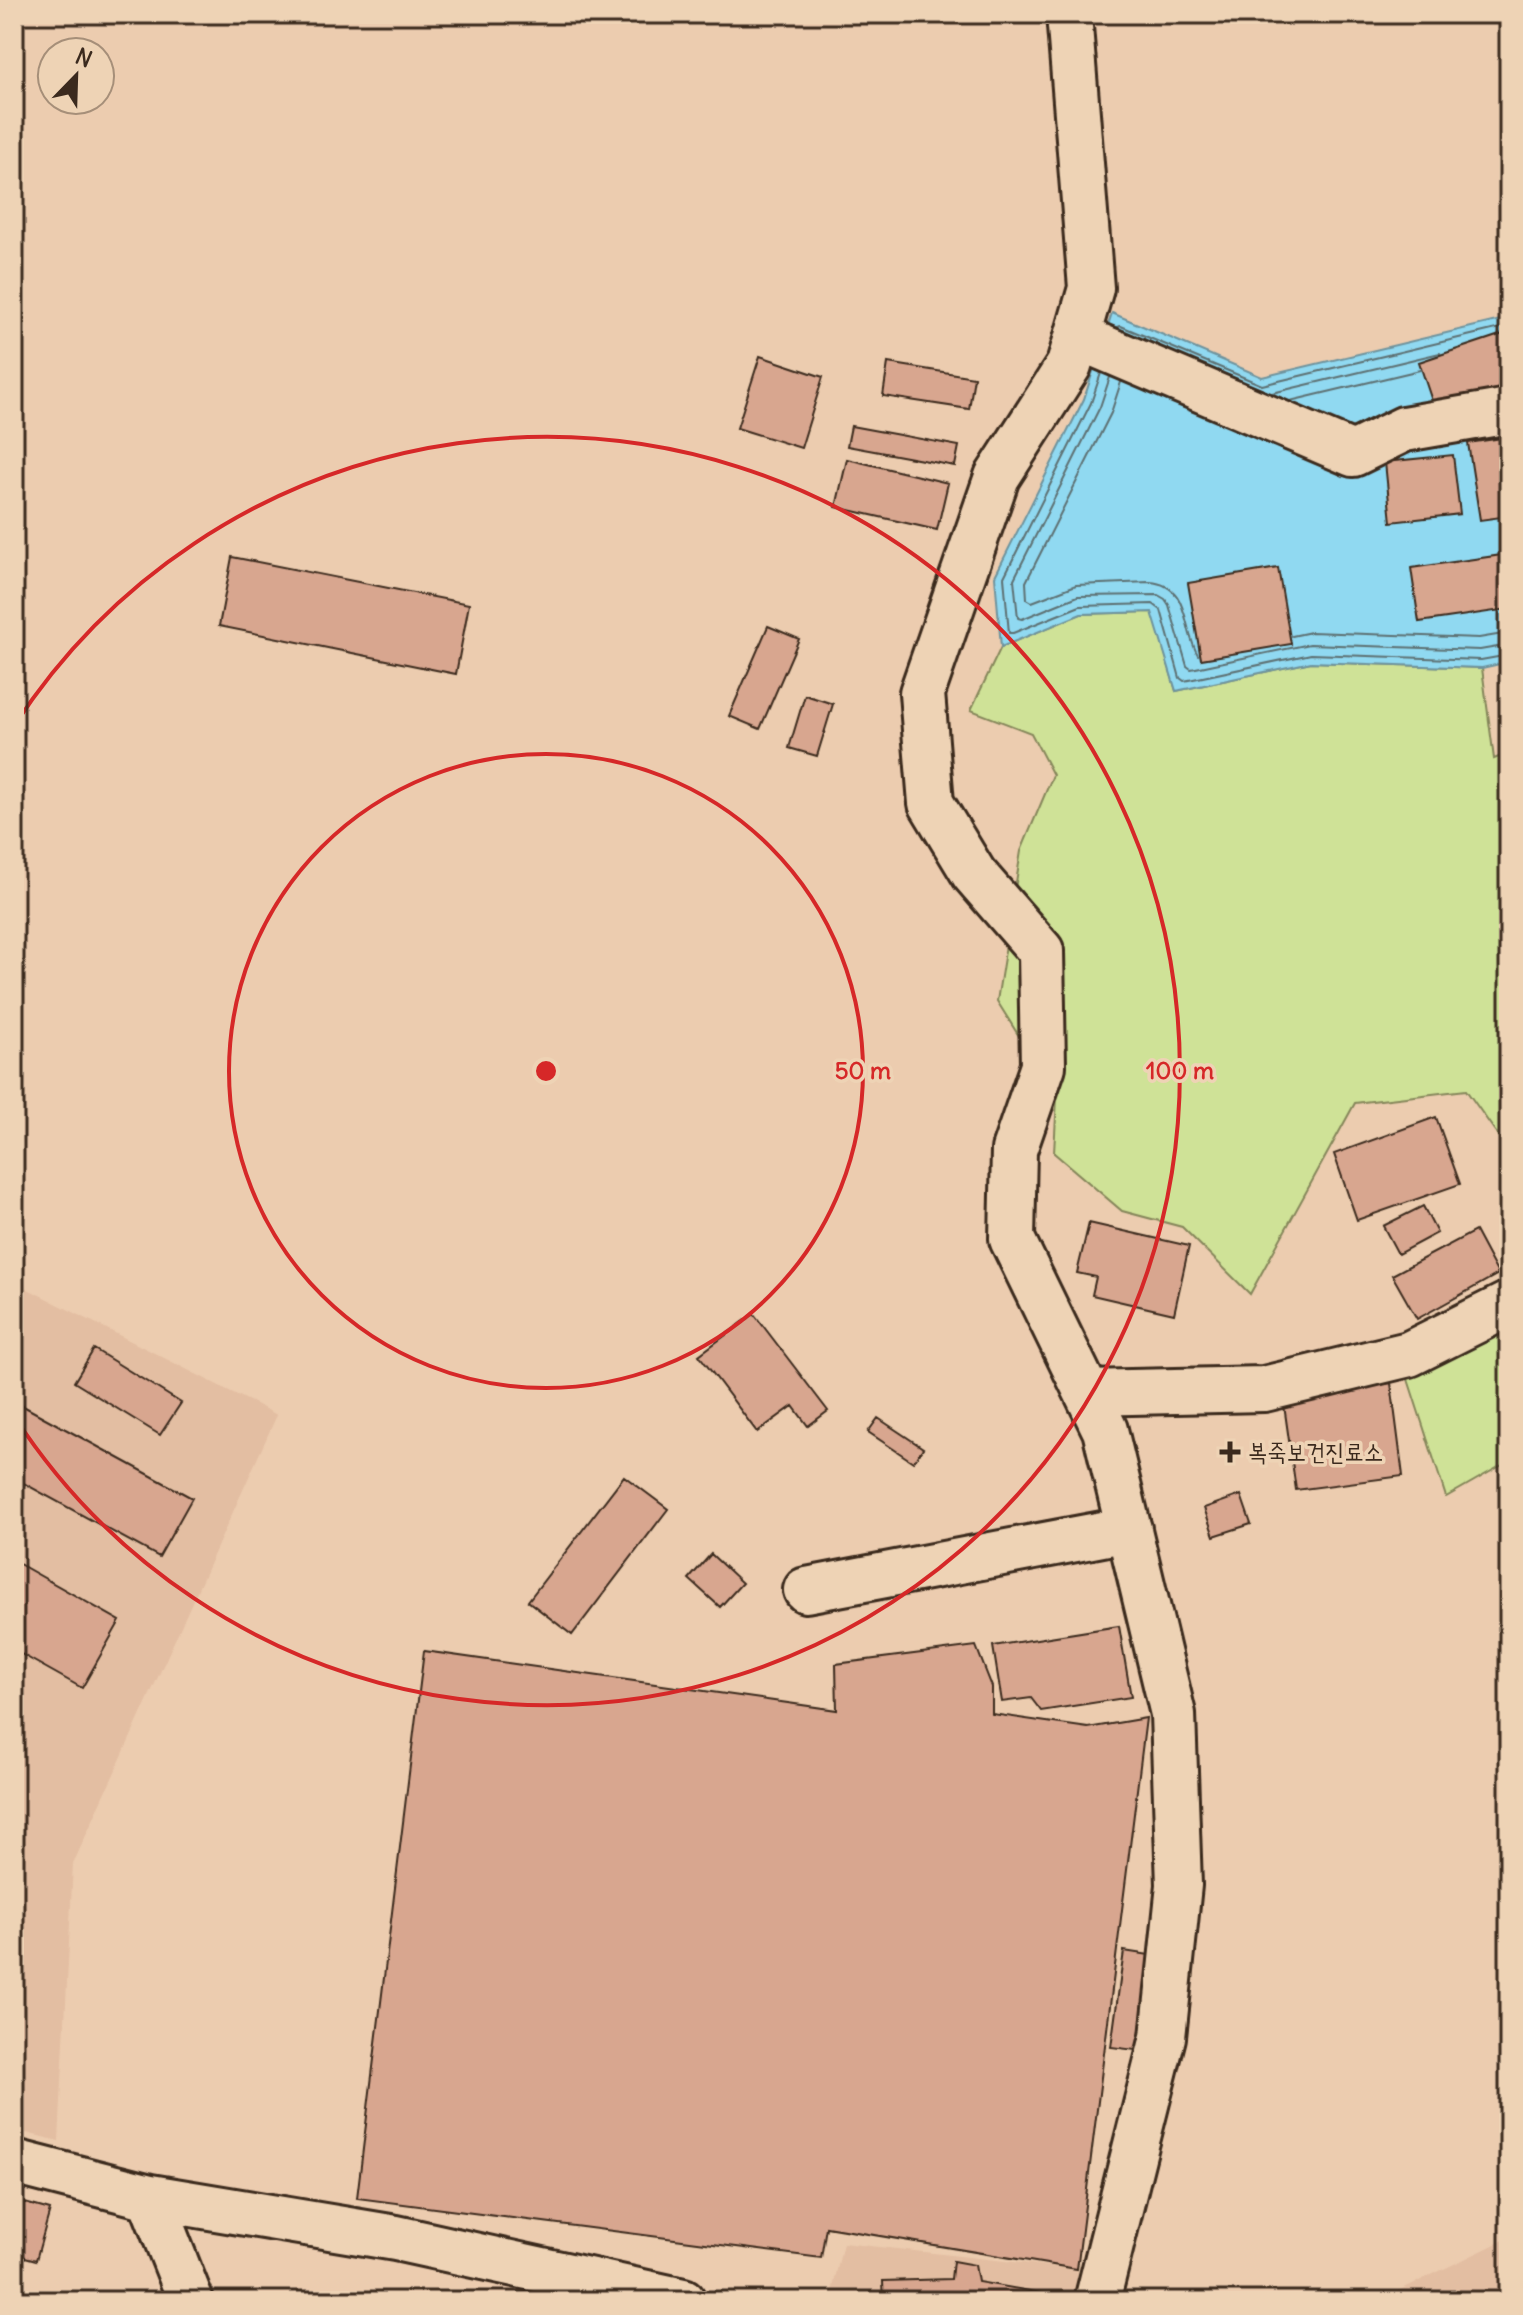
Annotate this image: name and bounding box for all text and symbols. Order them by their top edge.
north arrow [36,36,116,116]
text: N [71,42,96,73]
text: 50 m [835,1055,891,1085]
text: 100 m [1146,1055,1214,1085]
centre of rings [532,1057,560,1085]
place label: 복죽보건진료소 [1248,1436,1383,1466]
marker: 복죽보건진료소 [1219,1441,1241,1463]

